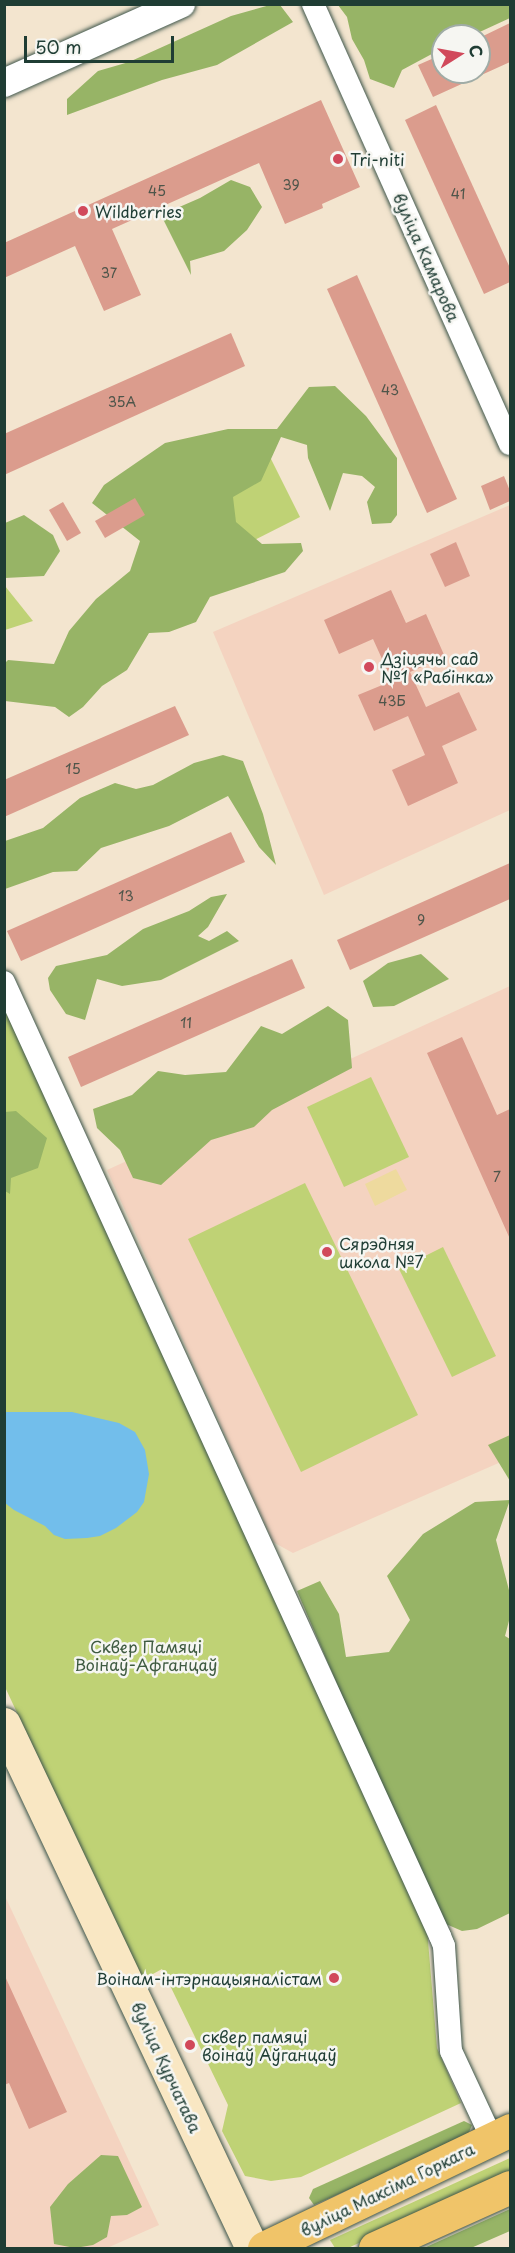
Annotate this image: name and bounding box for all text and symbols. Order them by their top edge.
scale bar [27,24,177,62]
north arrow [431,24,491,84]
text: 50 m [35,33,82,60]
text: С [464,43,490,59]
place label: Tri-niti [350,149,405,169]
marker: Tri-niti [331,152,345,166]
house number: 39 [282,177,300,193]
house number: 45 [148,183,166,199]
house number: 41 [451,186,465,202]
street label: вуліца Камарова [390,190,464,324]
place label: Wildberries [95,201,182,221]
marker: Wildberries [76,204,90,218]
house number: 37 [101,265,117,281]
house number: 43 [381,382,399,398]
house number: 35А [108,394,136,410]
place label: Дзіцячы сад №1 «Рабінка» [381,648,494,686]
marker: Дзіцячы сад №1 «Рабінка» [362,660,376,674]
house number: 43Б [378,693,406,709]
house number: 15 [65,761,81,777]
house number: 13 [118,888,134,904]
house number: 9 [417,912,425,928]
house number: 11 [180,1015,192,1031]
house number: 7 [493,1169,501,1185]
place label: Сярэдняя школа №7 [339,1233,424,1271]
marker: Сярэдняя школа №7 [320,1245,334,1259]
park label: Сквер Памяці Воінаў-Афганцаў [74,1636,218,1674]
place label: Воінам-інтэрнацыяналістам [96,1968,322,1988]
marker: Воінам-інтэрнацыяналістам [327,1971,341,1985]
street label: вуліца Курчатава [128,1998,206,2136]
place label: сквер памяці воінаў Аўганцаў [202,2026,337,2064]
marker: сквер памяці воінаў Аўганцаў [183,2038,197,2052]
street label: вуліца Максіма Горкага [296,2138,478,2240]

